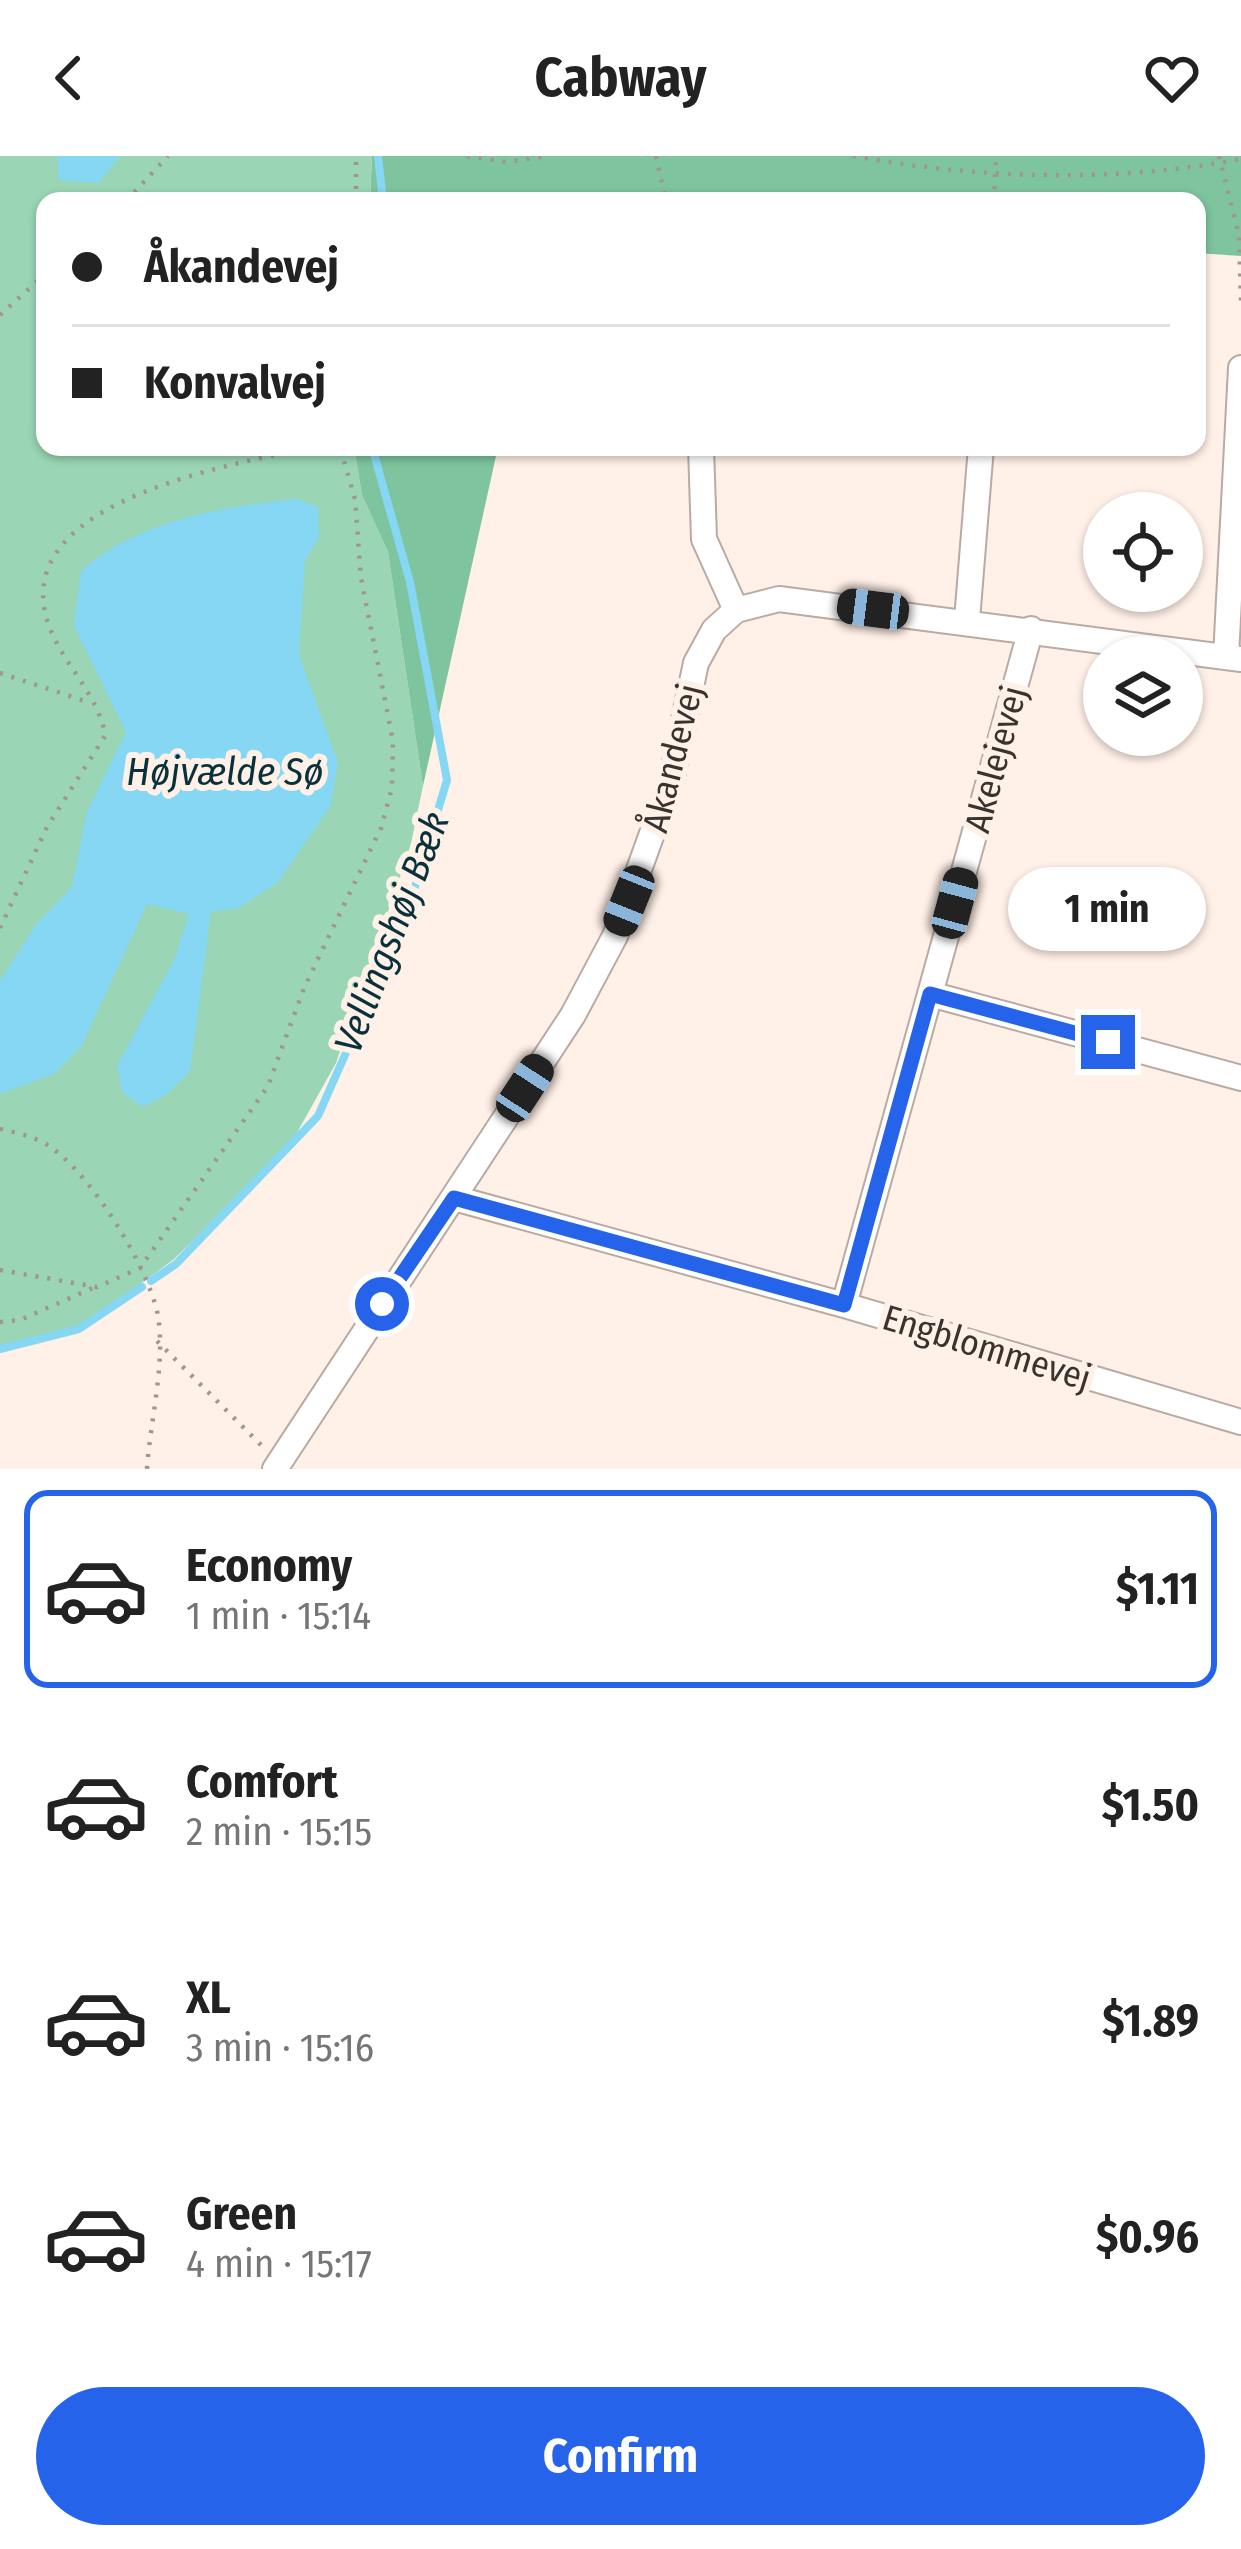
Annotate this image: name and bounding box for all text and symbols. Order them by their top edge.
icon: back [36,45,102,111]
icon: heart [1139,45,1205,111]
text: Cabway [535,46,706,110]
text: Åkandevej [144,240,339,294]
text: Konvalvej [144,356,326,410]
map controls [1083,492,1203,756]
button: locate [1083,492,1203,612]
car [835,587,911,631]
button: layers [1083,636,1203,756]
street label: Åkandevej [631,679,713,837]
street label: Akelejevej [955,681,1037,837]
water label: Højvælde Sø [126,749,324,795]
water label: Vellingshøj Bæk [325,806,459,1059]
car [599,861,659,941]
car [928,864,982,942]
callout: 1 min [1009,868,1207,952]
text: 1 min [1065,886,1149,932]
route end [1081,1015,1135,1069]
car [490,1048,560,1128]
route start [355,1277,409,1331]
street label: Engblommevej [877,1295,1096,1401]
icon: car [42,1535,150,1643]
text: Economy [186,1539,352,1593]
text: $1.11 [1116,1562,1199,1616]
text: 1 min · 15:14 [186,1593,371,1639]
icon: car [42,1751,150,1859]
text: Comfort [186,1755,338,1809]
text: $1.50 [1102,1778,1199,1832]
text: 2 min · 15:15 [186,1809,372,1855]
icon: car [42,1967,150,2075]
text: XL [186,1971,231,2025]
text: $1.89 [1102,1994,1199,2048]
text: 3 min · 15:16 [186,2025,374,2071]
icon: car [42,2183,150,2291]
text: Green [186,2187,297,2241]
text: $0.96 [1096,2210,1199,2264]
text: 4 min · 15:17 [186,2241,372,2287]
button: Confirm [36,2387,1205,2525]

